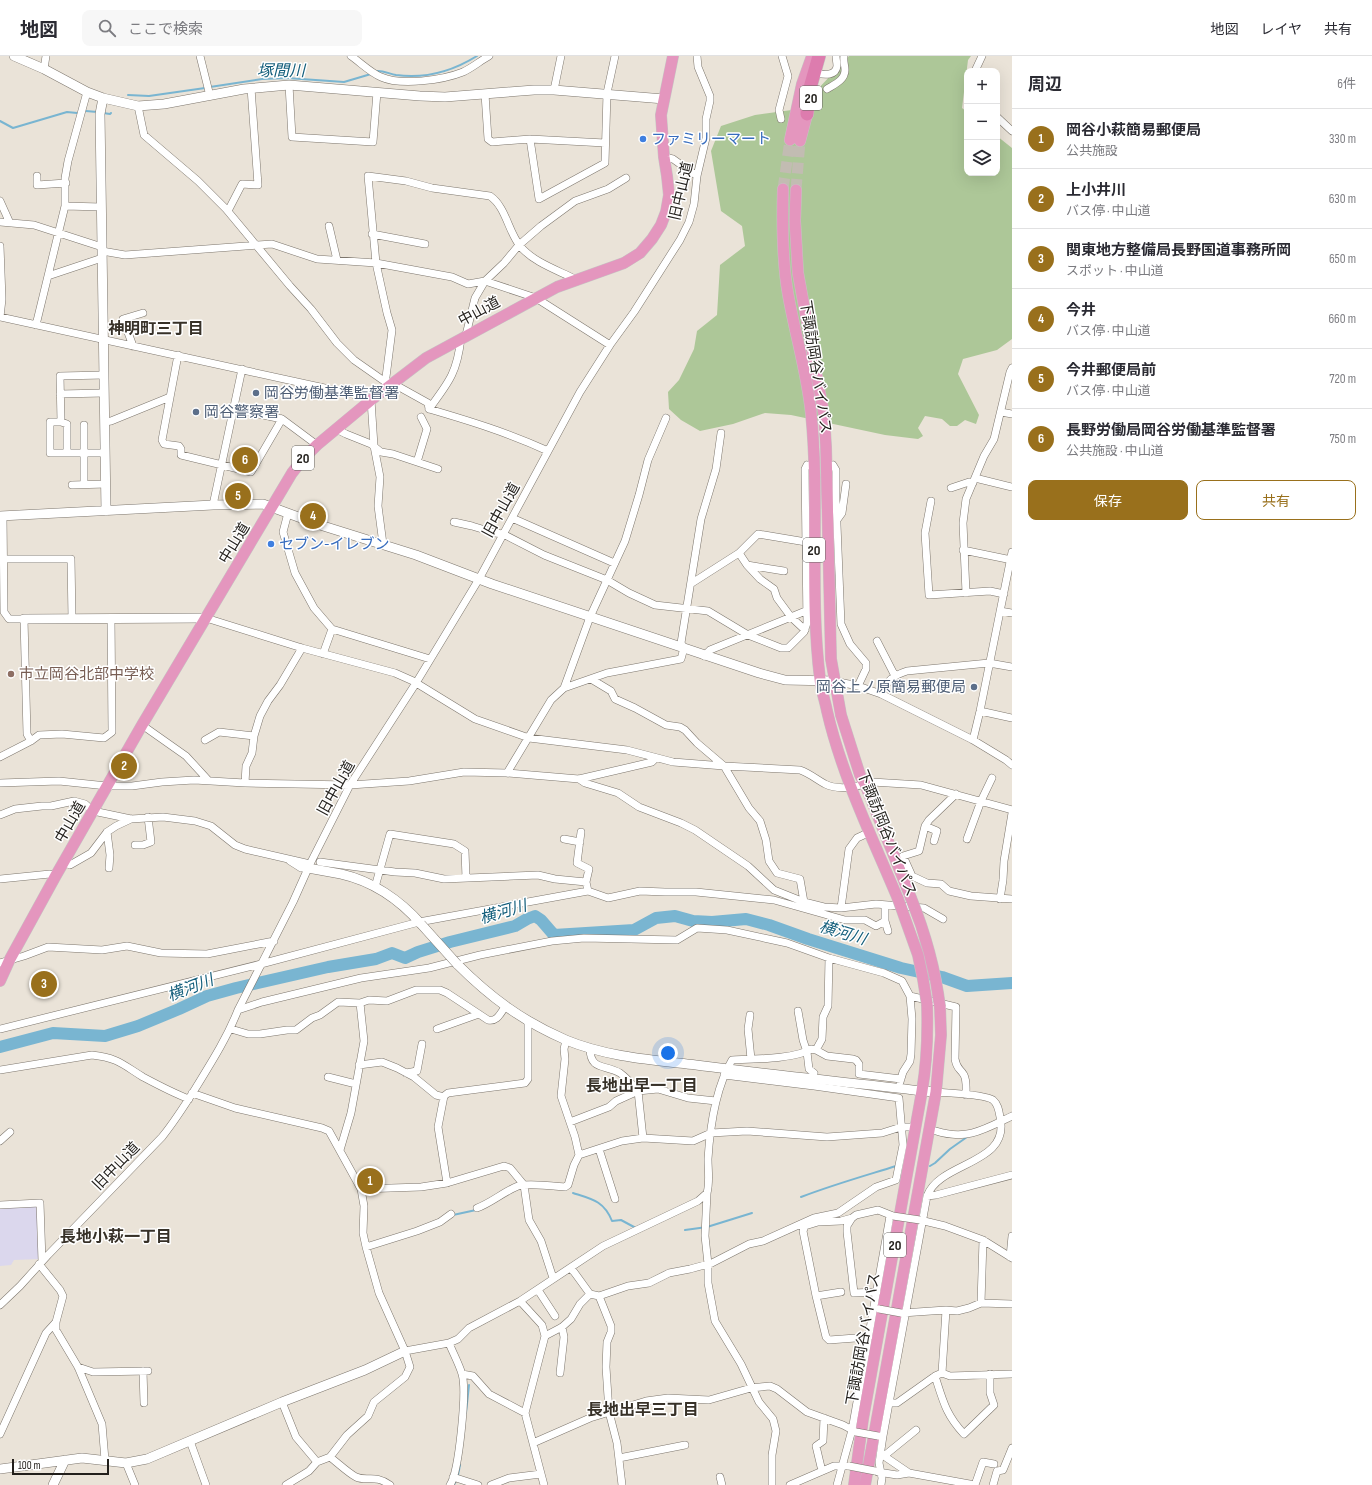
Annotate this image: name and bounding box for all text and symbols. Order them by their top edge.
search box [82,10,362,46]
icon: search [96,17,118,39]
text: 地図 [20,19,58,42]
text: ここで検索 [128,20,203,39]
text: 地図 [1210,21,1238,38]
text: レイヤ [1260,21,1302,38]
text: 共有 [1324,21,1352,38]
water label: 塚間川 [257,62,307,81]
map controls [964,68,1000,176]
button: + [964,68,1000,104]
text: 周辺 [1028,75,1062,95]
text: 6件 [1337,76,1356,92]
road number: 20 [800,86,822,110]
button: − [964,104,1000,140]
text: 岡谷小萩簡易郵便局 [1066,121,1201,140]
place label: ファミリーマート [651,130,771,149]
text: 1 [1038,131,1044,147]
text: 330 m [1329,131,1356,147]
marker: ファミリーマート [638,134,648,144]
button: layers [964,140,1000,176]
text: 公共施設 [1066,143,1118,159]
street label: 旧中山道 [665,160,697,222]
text: 上小井川 [1066,181,1126,200]
text: 2 [1038,191,1044,207]
text: 630 m [1329,191,1356,207]
text: バス停 · 中山道 [1066,203,1151,219]
text: 関東地方整備局長野国道事務所岡 [1066,241,1291,260]
text: 3 [1038,251,1044,267]
text: 650 m [1329,251,1356,267]
text: スポット · 中山道 [1066,263,1164,279]
street label: 中山道 [455,292,504,330]
street label: 下諏訪岡谷バイパス [796,299,835,435]
text: 今井 [1066,301,1096,320]
text: 4 [1038,311,1044,327]
text: 660 m [1328,311,1356,327]
district label: 神明町三丁目 [108,319,204,339]
text: バス停 · 中山道 [1066,323,1151,339]
text: 今井郵便局前 [1066,361,1156,380]
text: 5 [1038,371,1044,387]
text: 720 m [1329,371,1356,387]
text: バス停 · 中山道 [1066,383,1151,399]
place label: 岡谷労働基準監督署 [264,384,399,403]
marker: 岡谷労働基準監督署 [251,388,261,398]
place label: 岡谷警察署 [204,403,279,422]
marker: 岡谷警察署 [191,407,201,417]
text: 長野労働局岡谷労働基準監督署 [1066,421,1276,440]
text: 6 [1038,431,1044,447]
text: 750 m [1329,431,1356,447]
text: 公共施設 · 中山道 [1066,443,1164,459]
pin: 6 [232,445,258,475]
road number: 20 [292,446,314,470]
street label: 旧中山道 [479,479,524,541]
button: 保存 [1028,480,1188,520]
button: 共有 [1196,480,1356,520]
pin: 5 [225,481,251,511]
pin: 4 [300,501,326,531]
street label: 中山道 [215,519,254,567]
place label: セブン-イレブン [279,535,390,554]
road number: 20 [803,538,825,562]
marker: セブン-イレブン [266,539,276,549]
place label: 市立岡谷北部中学校 [19,665,154,684]
marker: 市立岡谷北部中学校 [6,669,16,679]
place label: 岡谷上ノ原簡易郵便局 [816,678,966,697]
marker: 岡谷上ノ原簡易郵便局 [969,682,979,692]
pin: 2 [111,751,137,781]
street label: 旧中山道 [314,757,359,819]
street label: 下諏訪岡谷バイパス [852,767,921,899]
street label: 中山道 [51,798,90,846]
water label: 横河川 [478,896,531,928]
water label: 横河川 [817,917,870,950]
pin: 3 [31,969,57,999]
water label: 横河川 [165,970,218,1006]
your location [658,1043,678,1063]
district label: 長地出早一丁目 [586,1077,698,1096]
street label: 旧中山道 [89,1138,144,1195]
pin: 1 [357,1166,383,1196]
district label: 長地小萩一丁目 [60,1228,172,1247]
road number: 20 [884,1233,906,1257]
street label: 下諏訪岡谷バイパス [842,1271,885,1407]
district label: 長地出早三丁目 [587,1401,699,1420]
scale bar [12,1457,109,1476]
text: 100 m [18,1459,40,1472]

